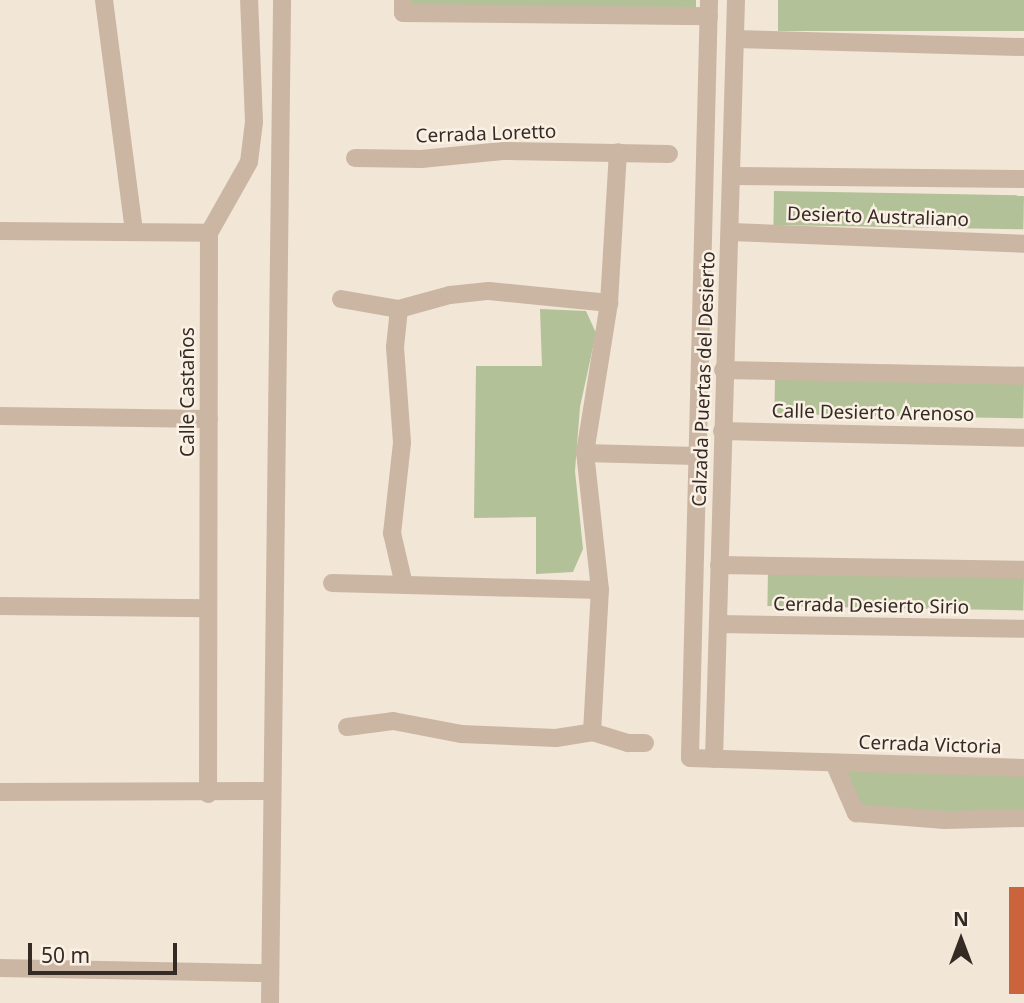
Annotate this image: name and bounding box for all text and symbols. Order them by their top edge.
street label: Cerrada Loretto [415,120,557,148]
street label: Desierto Australiano [787,202,969,232]
street label: Calzada Puertas del Desierto [688,251,720,507]
street label: Calle Castaños [177,327,199,457]
street label: Calle Desierto Arenoso [771,400,975,426]
street label: Cerrada Desierto Sirio [773,593,969,619]
street label: Cerrada Victoria [858,731,1002,759]
north arrow [926,905,996,975]
text: N [953,906,969,932]
scale bar [32,930,180,974]
text: 50 m [41,941,90,969]

